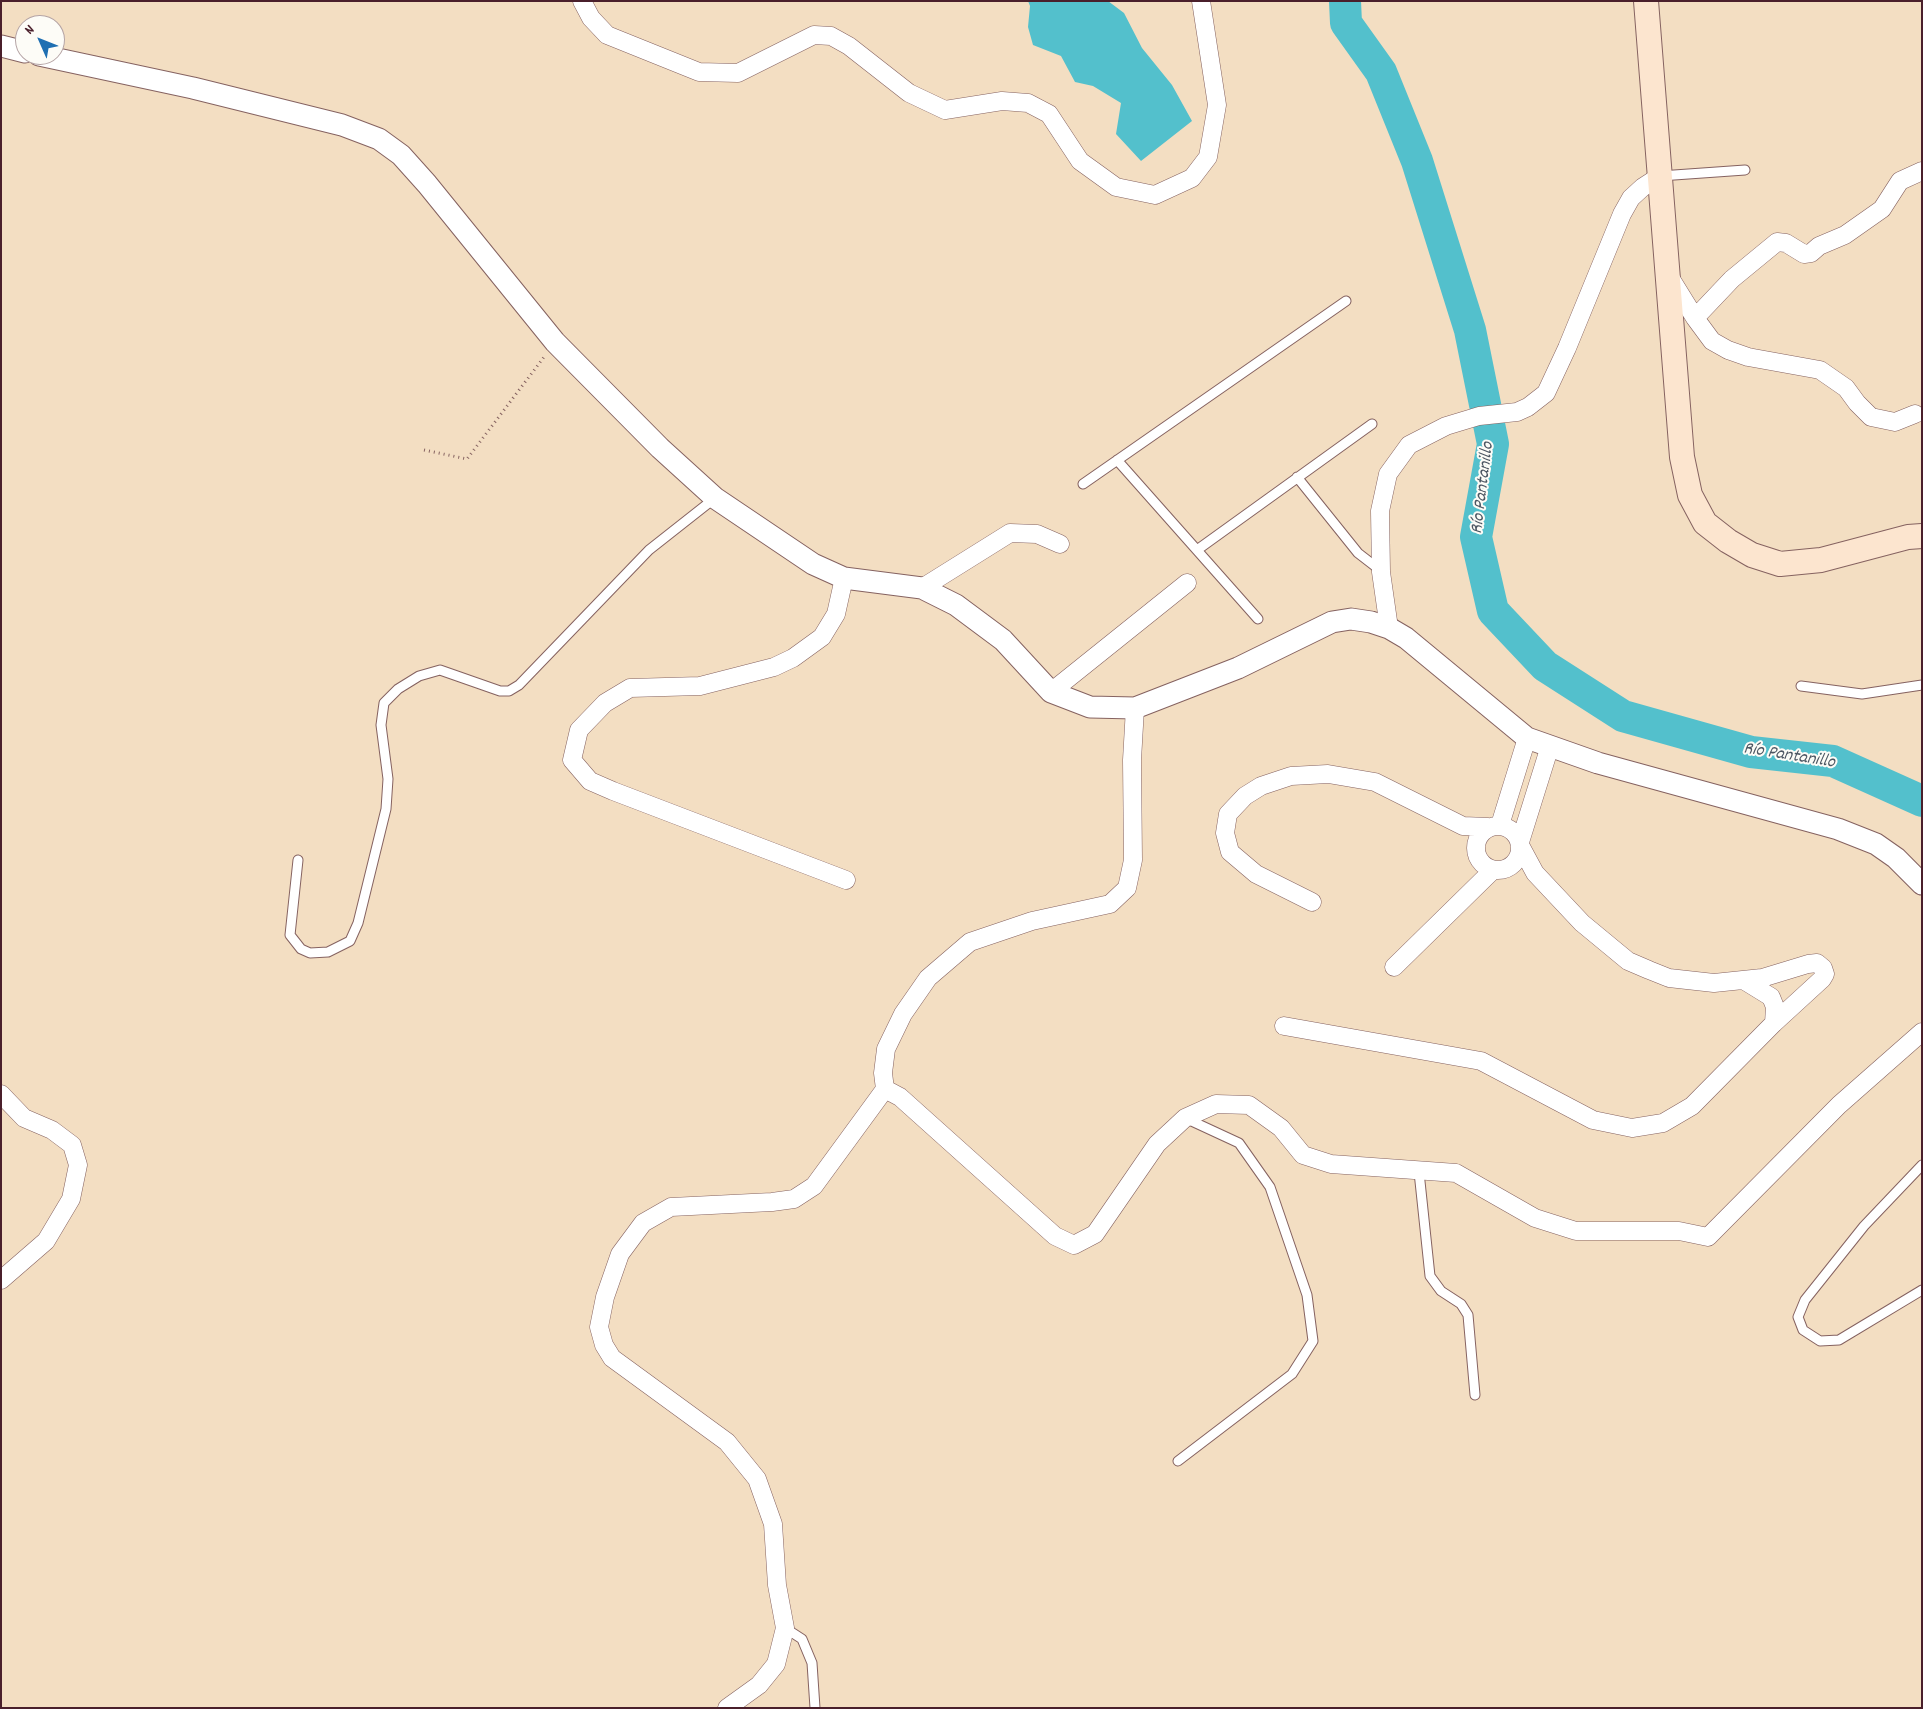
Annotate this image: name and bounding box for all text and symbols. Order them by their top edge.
north arrow [15,15,65,65]
text: N [20,21,40,40]
water label: Río Pantanillo [1468,441,1500,535]
water label: Río Pantanillo [1742,739,1836,775]

